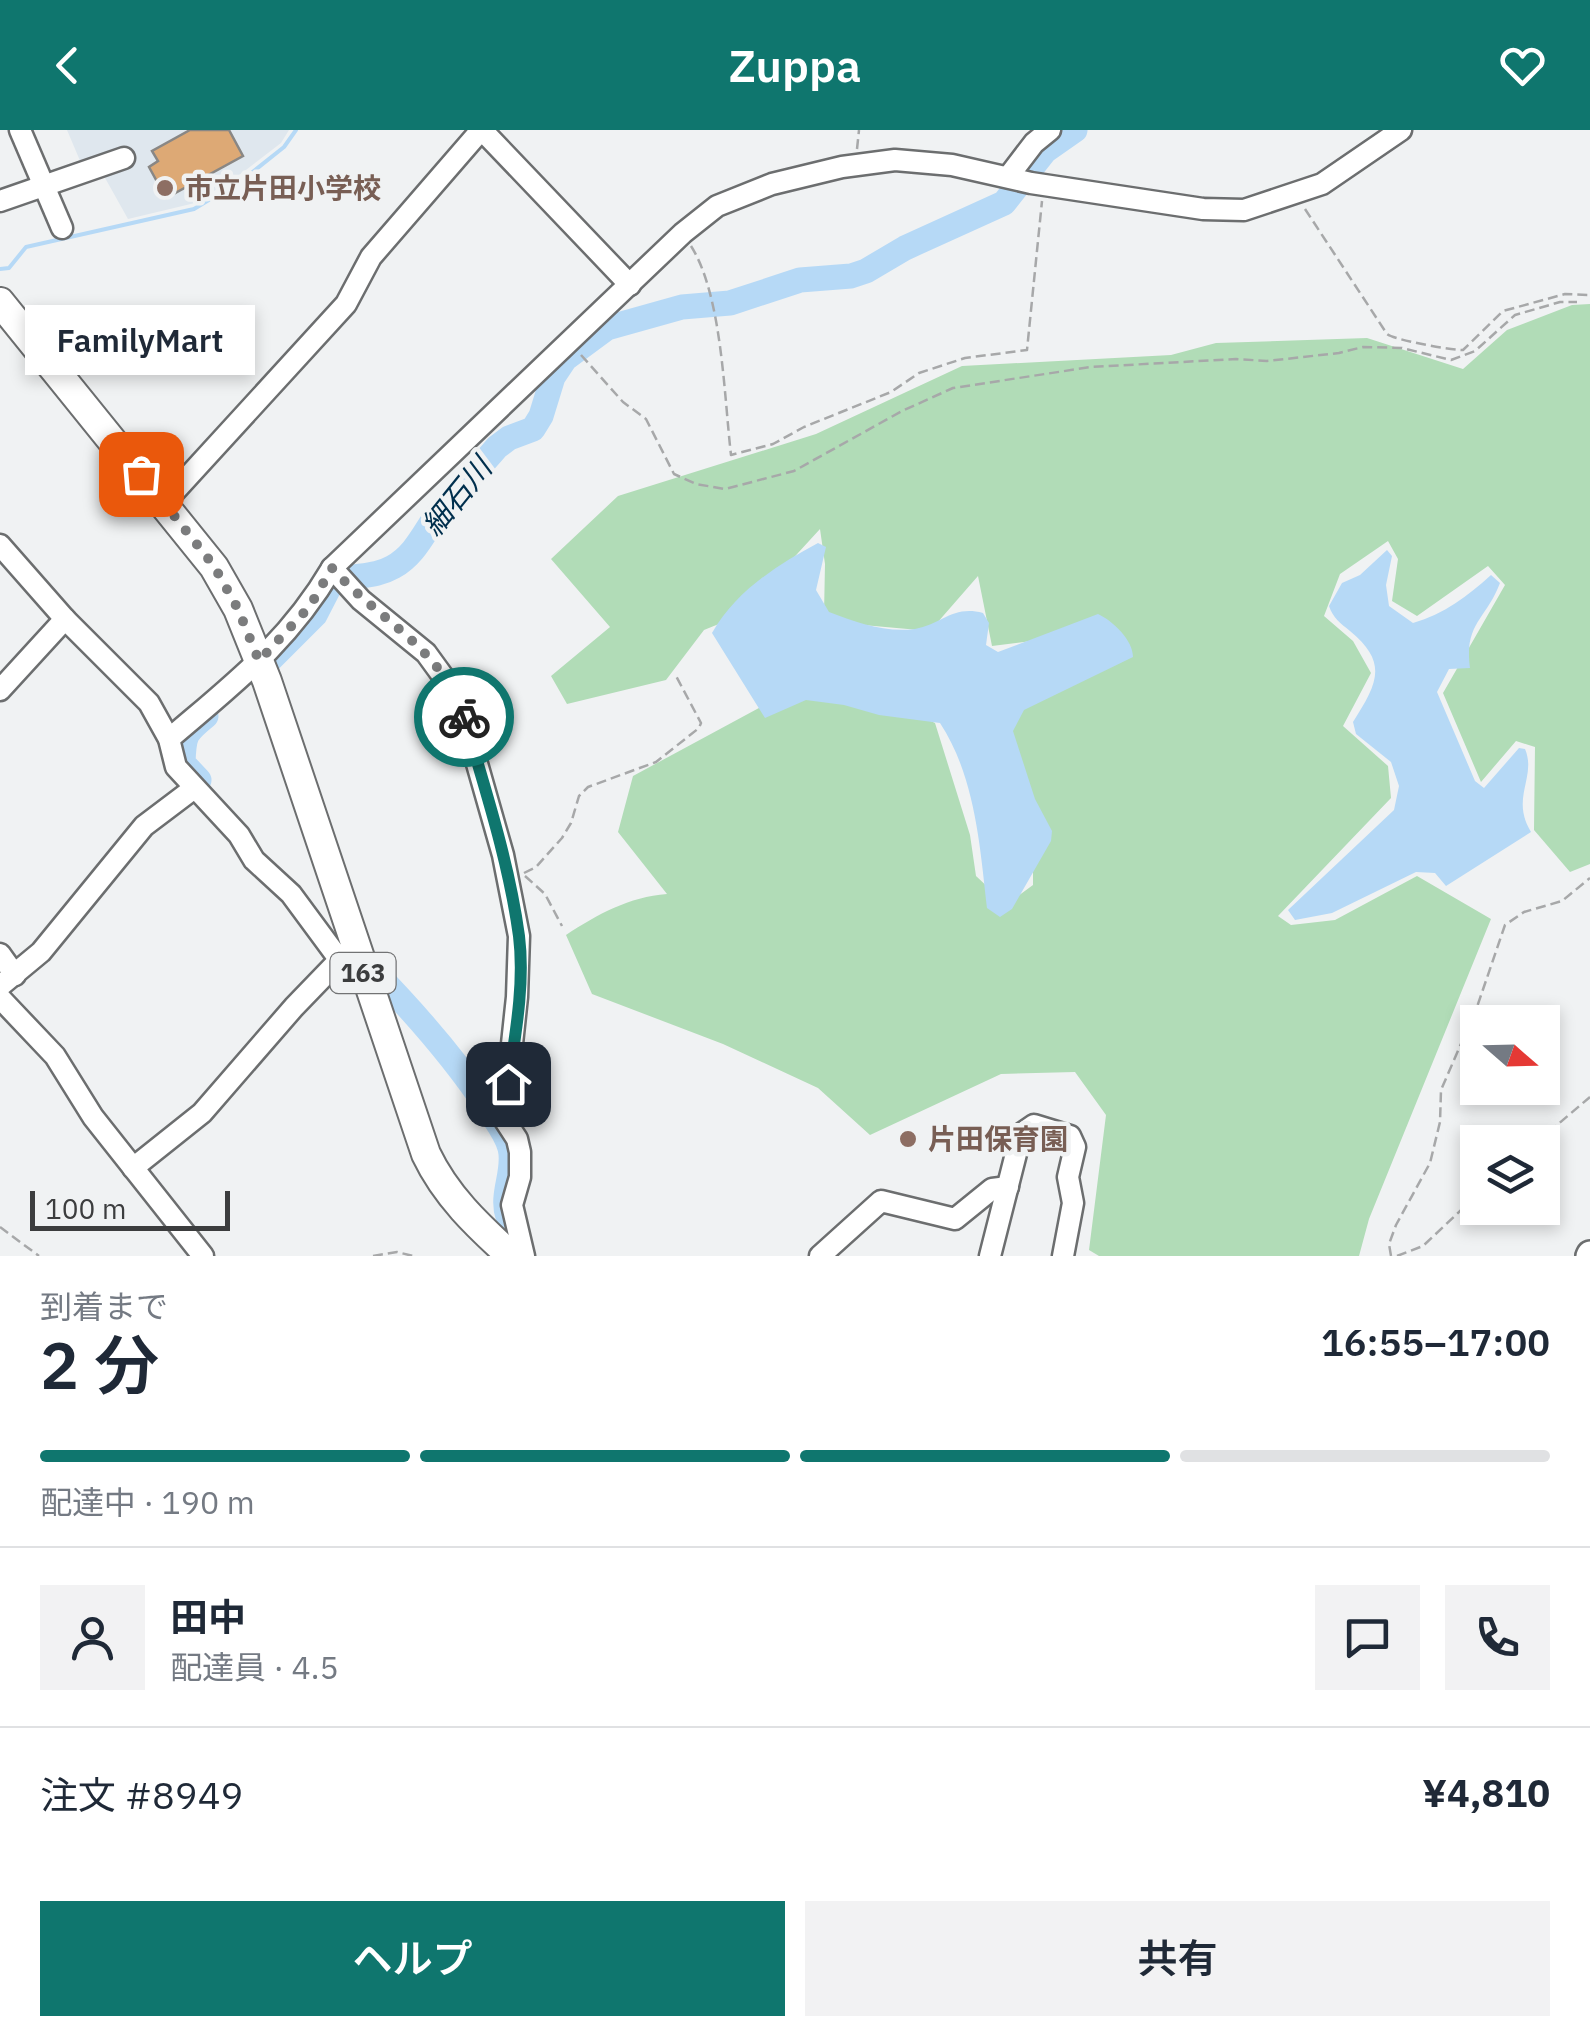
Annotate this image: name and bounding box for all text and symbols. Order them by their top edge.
text: Zuppa [729,36,861,94]
icon: back [40,38,95,93]
icon: heart [1495,38,1550,93]
place label: 市立片田小学校 [185,169,381,206]
marker: 市立片田小学校 [154,177,176,199]
callout: FamilyMart [26,304,256,374]
text: FamilyMart [57,319,223,361]
pin [99,432,184,517]
water label: 細石川 [412,446,501,543]
icon: bag [114,447,169,502]
courier [414,667,514,767]
icon: bike [437,690,492,745]
road number: 163 [330,953,396,993]
north arrow [1460,1005,1560,1105]
map controls [1460,1005,1560,1225]
pin [466,1042,551,1127]
icon: home [481,1057,536,1112]
place label: 片田保育園 [928,1120,1068,1157]
button: layers [1460,1125,1560,1225]
marker: 片田保育園 [897,1128,919,1150]
scale bar [30,1186,230,1230]
text: 100 m [45,1190,126,1227]
text: 到着まで [40,1285,168,1327]
text: 16:55–17:00 [1321,1317,1550,1366]
text: 2 分 [40,1322,159,1407]
text: 配達中 · 190 m [40,1481,255,1523]
button: person [40,1585,145,1690]
button: chat [1315,1585,1420,1690]
button: phone [1445,1585,1550,1690]
text: 田中 [170,1592,246,1641]
text: 配達員 · 4.5 [170,1646,339,1688]
text: ¥4,810 [1422,1768,1550,1817]
text: 注文 #8949 [40,1770,243,1819]
button: ヘルプ [40,1901,785,2016]
button: 共有 [805,1901,1550,2016]

